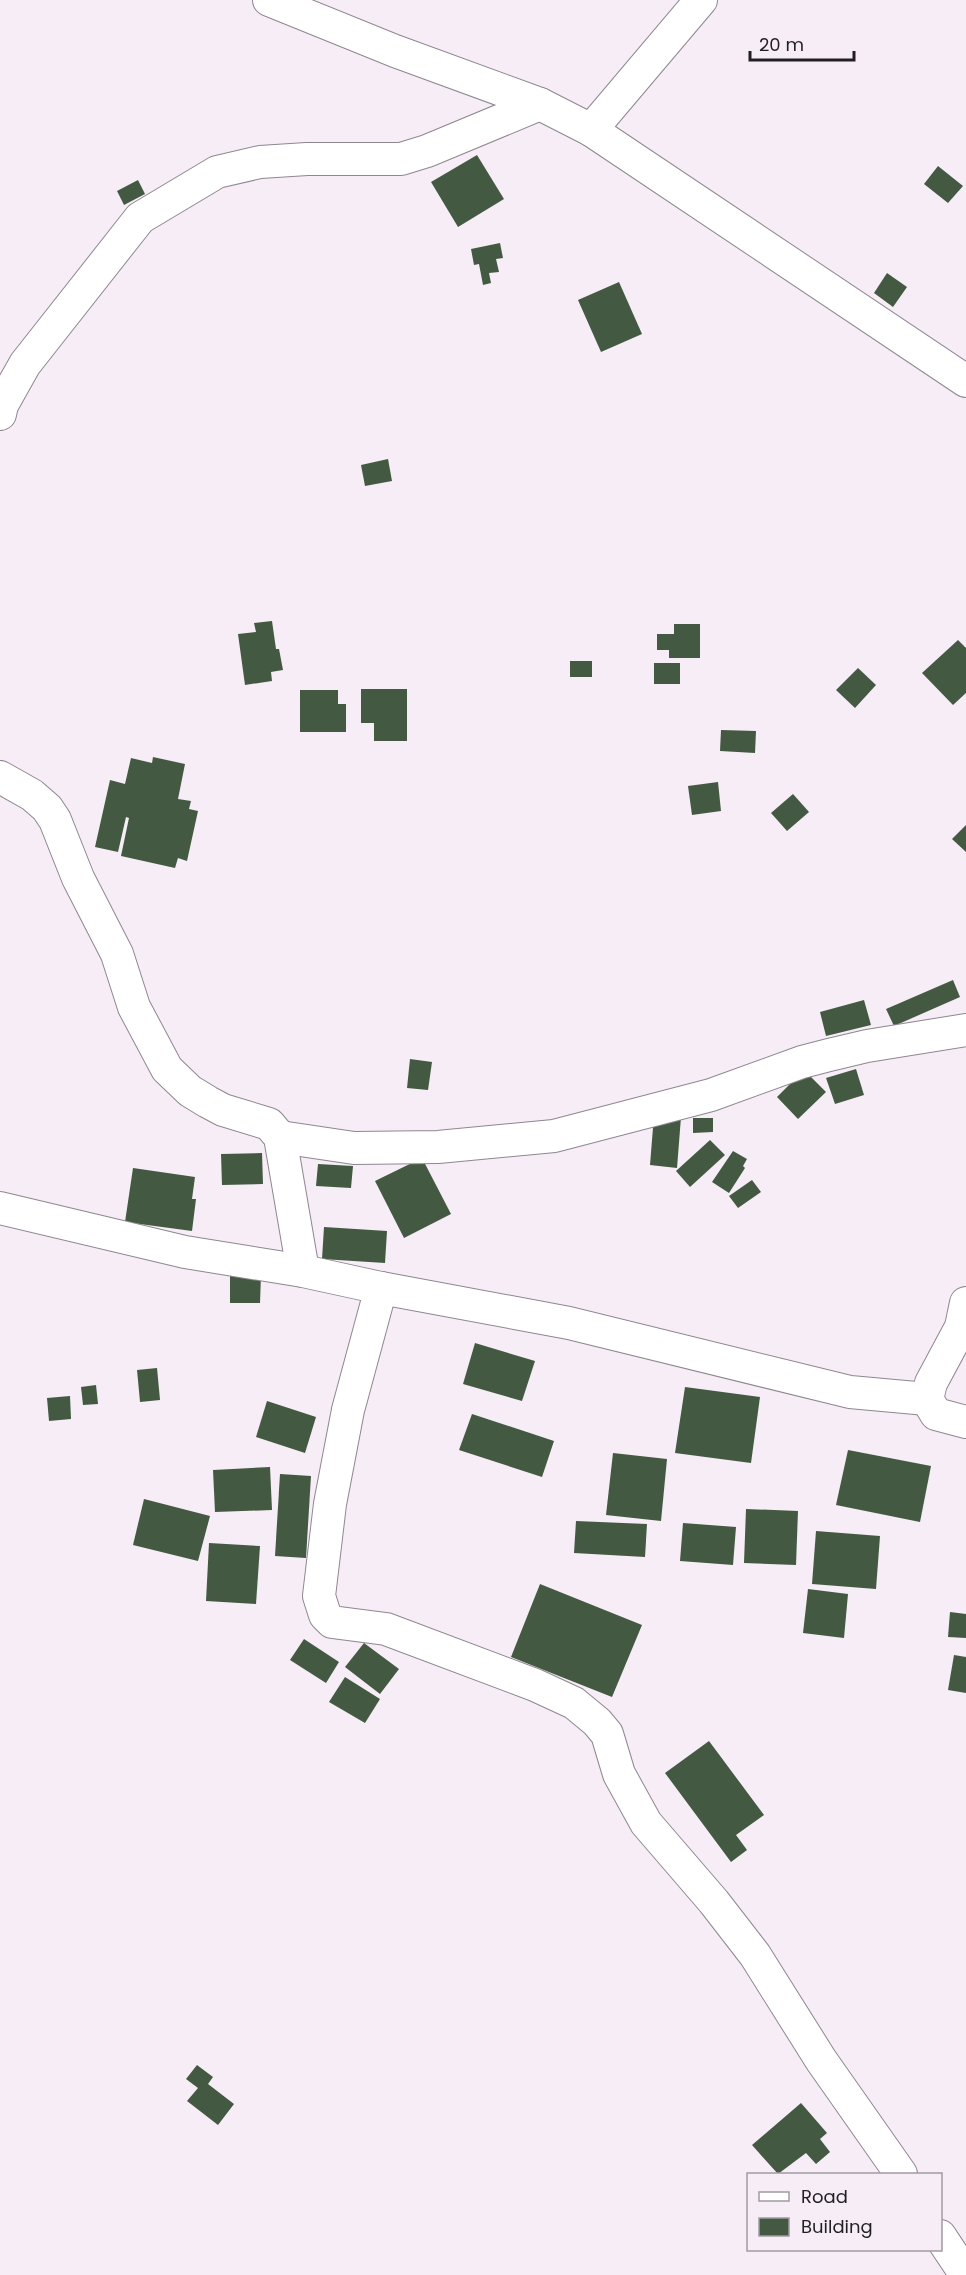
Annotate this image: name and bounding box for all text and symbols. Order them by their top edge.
scale bar [750,24,854,62]
text: 20 m [759,32,804,57]
legend [747,2173,942,2251]
text: Road [801,2184,848,2209]
text: Building [801,2214,873,2239]

